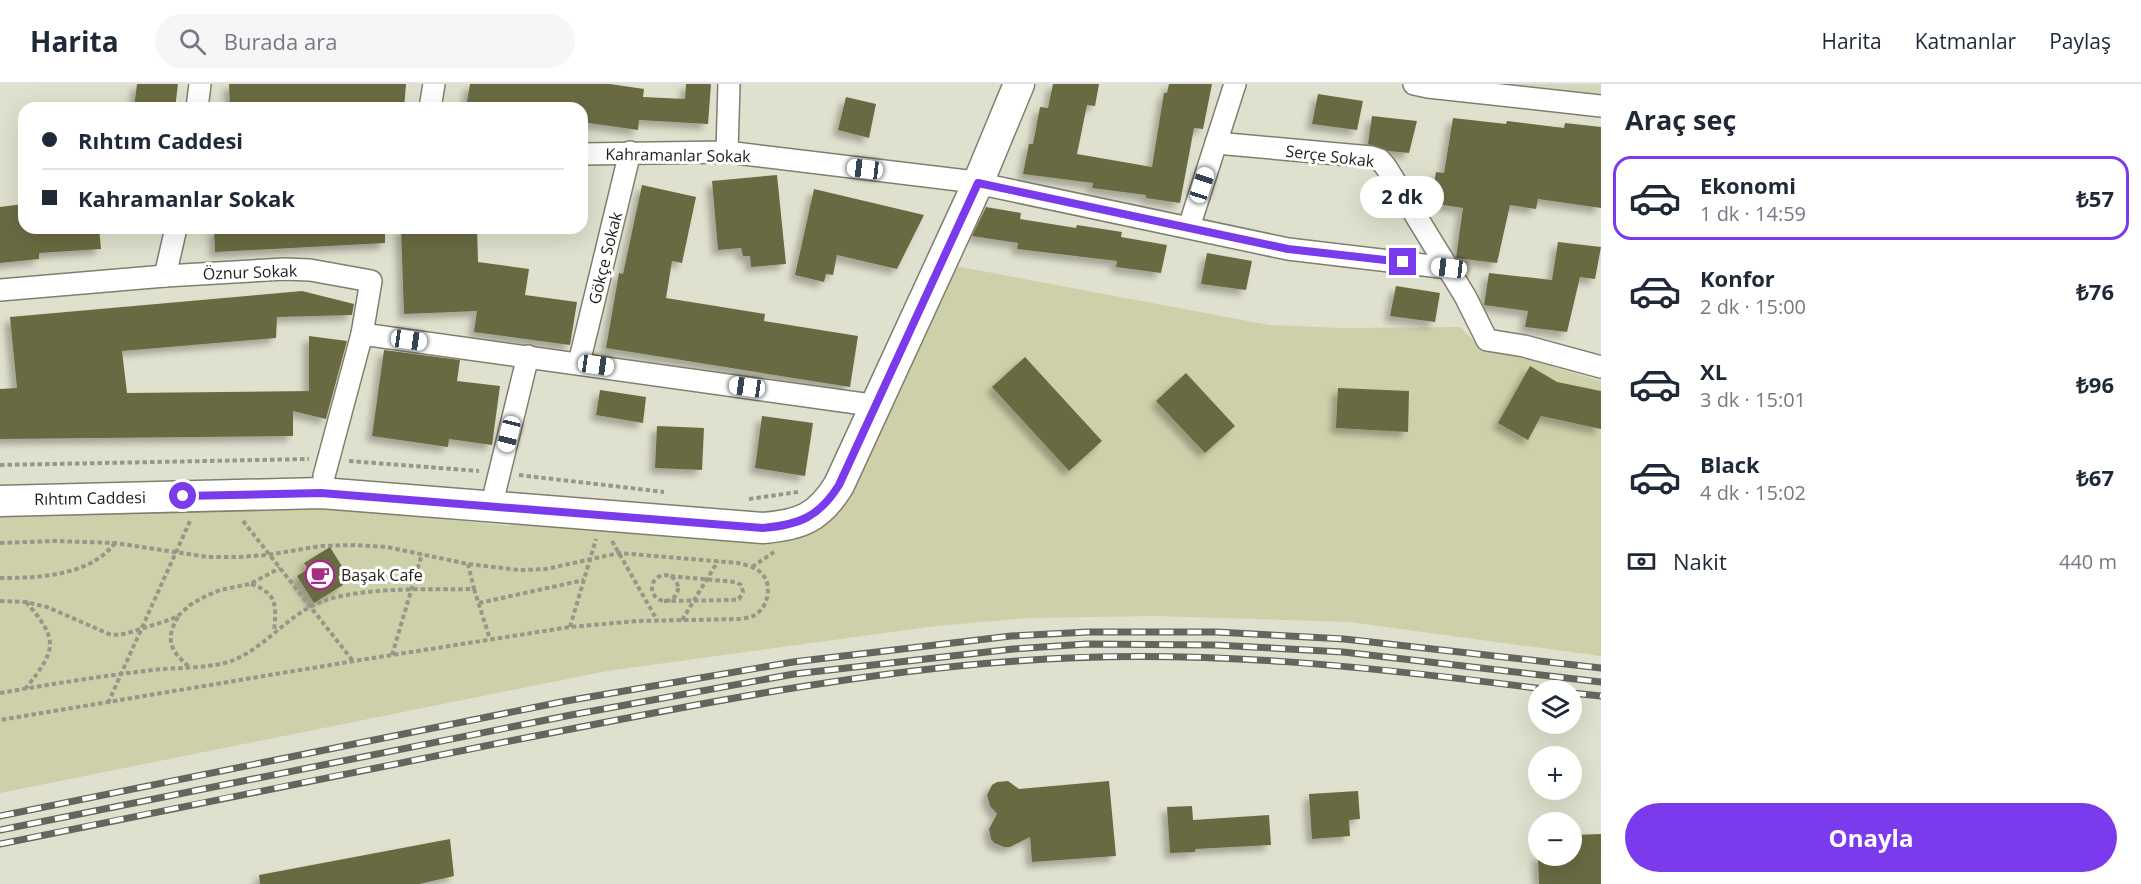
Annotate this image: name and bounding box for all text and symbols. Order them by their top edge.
search box [155,14,575,68]
text: Harita [30,22,119,60]
icon: search [176,25,209,58]
text: Burada ara [224,26,337,56]
text: Harita [1821,27,1882,55]
text: Katmanlar [1915,27,2016,55]
text: Paylaş [2049,27,2111,55]
text: Araç seç [1625,101,1736,138]
text: Rıhtım Caddesi [78,125,243,155]
street label: Serçe Sokak [1284,140,1376,172]
street label: Kahramanlar Sokak [605,143,751,167]
car [846,158,884,180]
car [1188,165,1216,205]
text: Ekonomi [1700,170,1796,200]
icon: car [1628,171,1682,225]
callout: 2 dk [1361,175,1445,217]
text: Kahramanlar Sokak [78,183,295,213]
text: 2 dk [1381,183,1423,210]
text: ₺57 [2076,183,2114,213]
text: 1 dk · 14:59 [1700,200,1806,227]
street label: Gökçe Sokak [583,209,627,307]
route end [1389,248,1416,275]
car [1430,257,1468,279]
street label: Öznur Sokak [202,259,298,285]
text: Konfor [1700,263,1775,293]
icon: car [1628,264,1682,318]
text: ₺76 [2076,276,2114,306]
text: 2 dk · 15:00 [1700,293,1806,320]
car [390,329,428,351]
car [577,354,615,376]
text: XL [1700,356,1727,386]
icon: car [1628,357,1682,411]
text: ₺96 [2076,369,2114,399]
car [728,376,766,398]
text: 3 dk · 15:01 [1700,386,1806,413]
car [496,414,522,454]
text: Black [1700,449,1760,479]
icon: car [1628,450,1682,504]
text: ₺67 [2076,462,2114,492]
text: 4 dk · 15:02 [1700,479,1806,506]
route start [169,482,196,509]
street label: Rıhtım Caddesi [34,486,146,510]
icon: cash [1625,545,1658,578]
text: Nakit [1673,546,1727,576]
text: 440 m [2059,548,2117,575]
cafe icon: Başak Cafe [304,559,336,591]
place label: Başak Cafe [341,564,423,586]
map controls [1528,680,1582,866]
button: layers [1528,680,1582,734]
button: + [1528,746,1582,800]
button: Onayla [1625,803,2117,872]
button: − [1528,812,1582,866]

